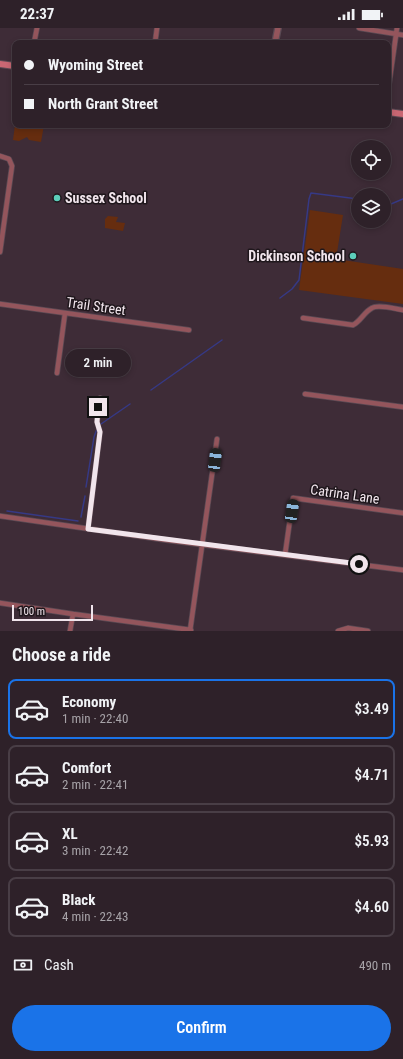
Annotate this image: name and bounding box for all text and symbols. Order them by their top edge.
text: 22:37 [20,5,54,23]
text: Wyoming Street [48,56,143,74]
text: North Grant Street [48,95,158,113]
map controls [351,140,391,228]
button: locate [351,140,391,180]
button: layers [351,188,391,228]
place label: Sussex School [65,190,147,206]
marker: Sussex School [52,193,62,203]
place label: Dickinson School [248,248,345,264]
marker: Dickinson School [348,251,358,261]
street label: Trail Street [65,294,127,318]
callout: 2 min [65,349,131,377]
text: 2 min [84,355,112,370]
route end [89,398,107,416]
car [208,447,222,473]
street label: Catrina Lane [309,481,381,507]
car [284,498,300,524]
route start [350,555,368,573]
scale bar [12,603,93,622]
text: 100 m [18,605,45,618]
text: Choose a ride [12,644,111,665]
icon: car [14,691,50,727]
text: Economy [62,693,116,711]
text: $3.49 [355,700,389,718]
text: 1 min · 22:40 [62,711,128,726]
icon: car [14,757,50,793]
text: Comfort [62,759,111,777]
text: $4.71 [355,766,389,784]
text: 2 min · 22:41 [62,777,128,792]
icon: car [14,823,50,859]
text: XL [62,825,78,843]
text: $5.93 [355,832,389,850]
text: 3 min · 22:42 [62,843,128,858]
icon: car [14,889,50,925]
text: Black [62,891,95,909]
text: $4.60 [355,898,389,916]
text: 4 min · 22:43 [62,909,128,924]
icon: cash [12,954,34,976]
text: Cash [44,956,74,974]
text: 490 m [359,958,391,973]
button: Confirm [12,1005,391,1051]

